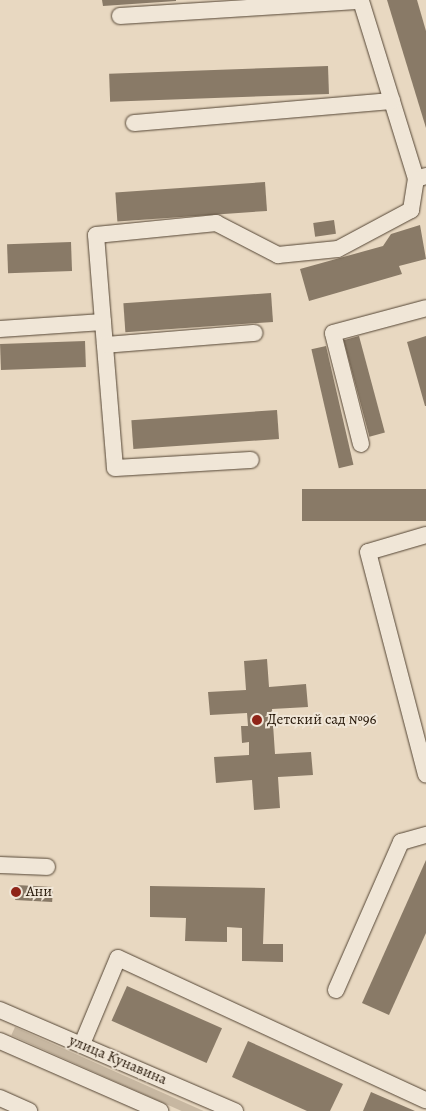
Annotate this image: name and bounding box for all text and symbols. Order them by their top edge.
place label: Детский сад №96 [267,711,377,729]
marker: Детский сад №96 [251,714,263,726]
place label: Ани [26,883,52,901]
marker: Ани [10,886,22,898]
street label: улица Кунавина [66,1031,170,1089]

